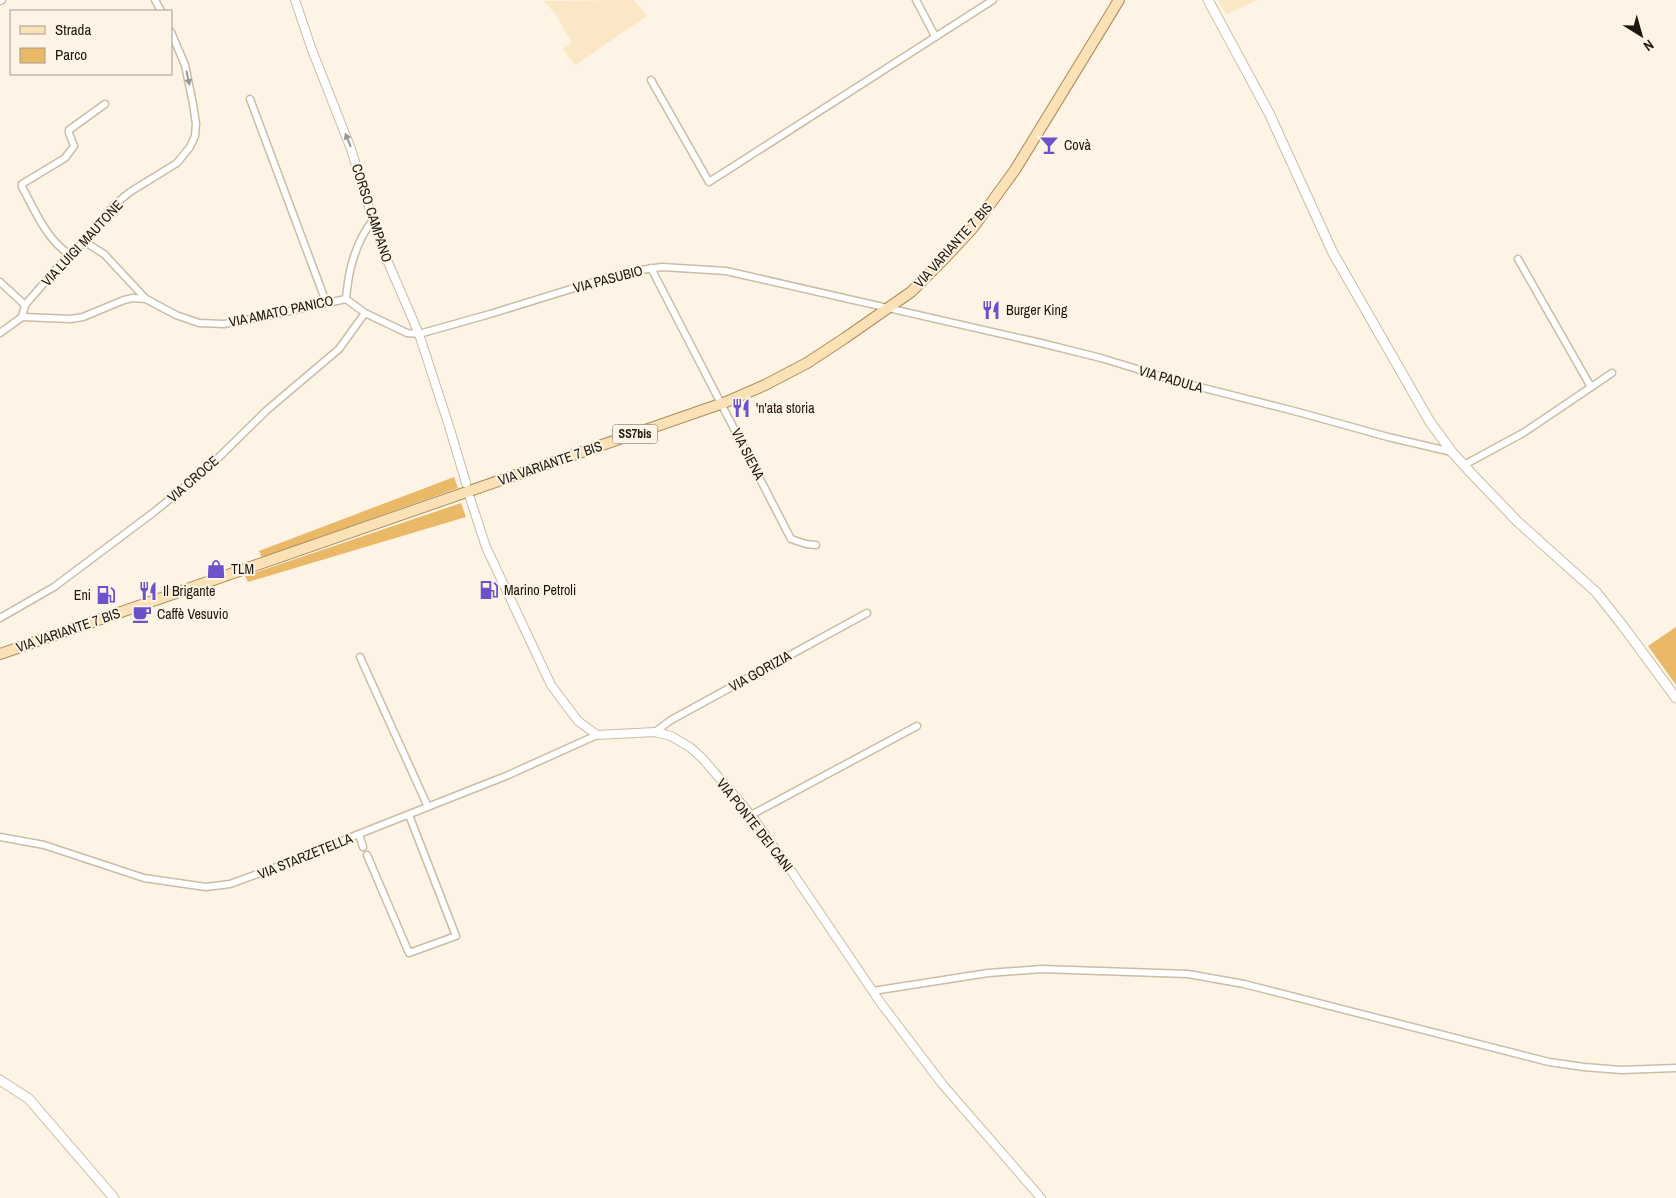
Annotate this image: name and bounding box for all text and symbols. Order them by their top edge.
legend [10,10,172,75]
north arrow [1616,10,1666,60]
text: Strada [55,19,91,40]
text: N [1640,36,1658,55]
text: Parco [55,44,87,65]
one-way arrow [184,70,192,86]
one-way arrow [343,133,351,147]
bar icon: Covà [1038,134,1060,156]
place label: Covà [1064,136,1091,154]
street label: CORSO CAMPANO [348,161,396,265]
street label: VIA LUIGI MAUTONE [37,196,127,290]
street label: VIA VARIANTE 7 BIS [910,198,996,291]
street label: VIA PASUBIO [571,261,645,297]
street label: VIA AMATO PANICO [227,291,335,331]
restaurant icon: Burger King [980,299,1002,321]
place label: Burger King [1006,301,1068,319]
street label: VIA PADULA [1137,361,1206,397]
restaurant icon: 'n'ata storia [730,397,752,419]
place label: 'n'ata storia [756,399,815,417]
road number: SS7bis [612,424,658,444]
street label: VIA SIENA [727,425,769,483]
street label: VIA VARIANTE 7 BIS [496,437,605,489]
street label: VIA CROCE [163,452,223,506]
shop icon: TLM [205,558,227,580]
place label: TLM [231,560,254,578]
fuel station icon: Marino Petroli [478,579,500,601]
restaurant icon: Il Brigante [137,580,159,602]
place label: Marino Petroli [504,581,576,599]
place label: Il Brigante [163,582,215,600]
fuel station icon: Eni [95,584,117,606]
place label: Eni [74,586,91,604]
cafe icon: Caffè Vesuvio [131,603,153,625]
street label: VIA VARIANTE 7 BIS [14,604,123,656]
place label: Caffè Vesuvio [157,605,228,623]
street label: VIA GORIZIA [726,646,795,695]
street label: VIA PONTE DEI CANI [713,775,797,875]
street label: VIA STARZETELLA [255,829,355,883]

